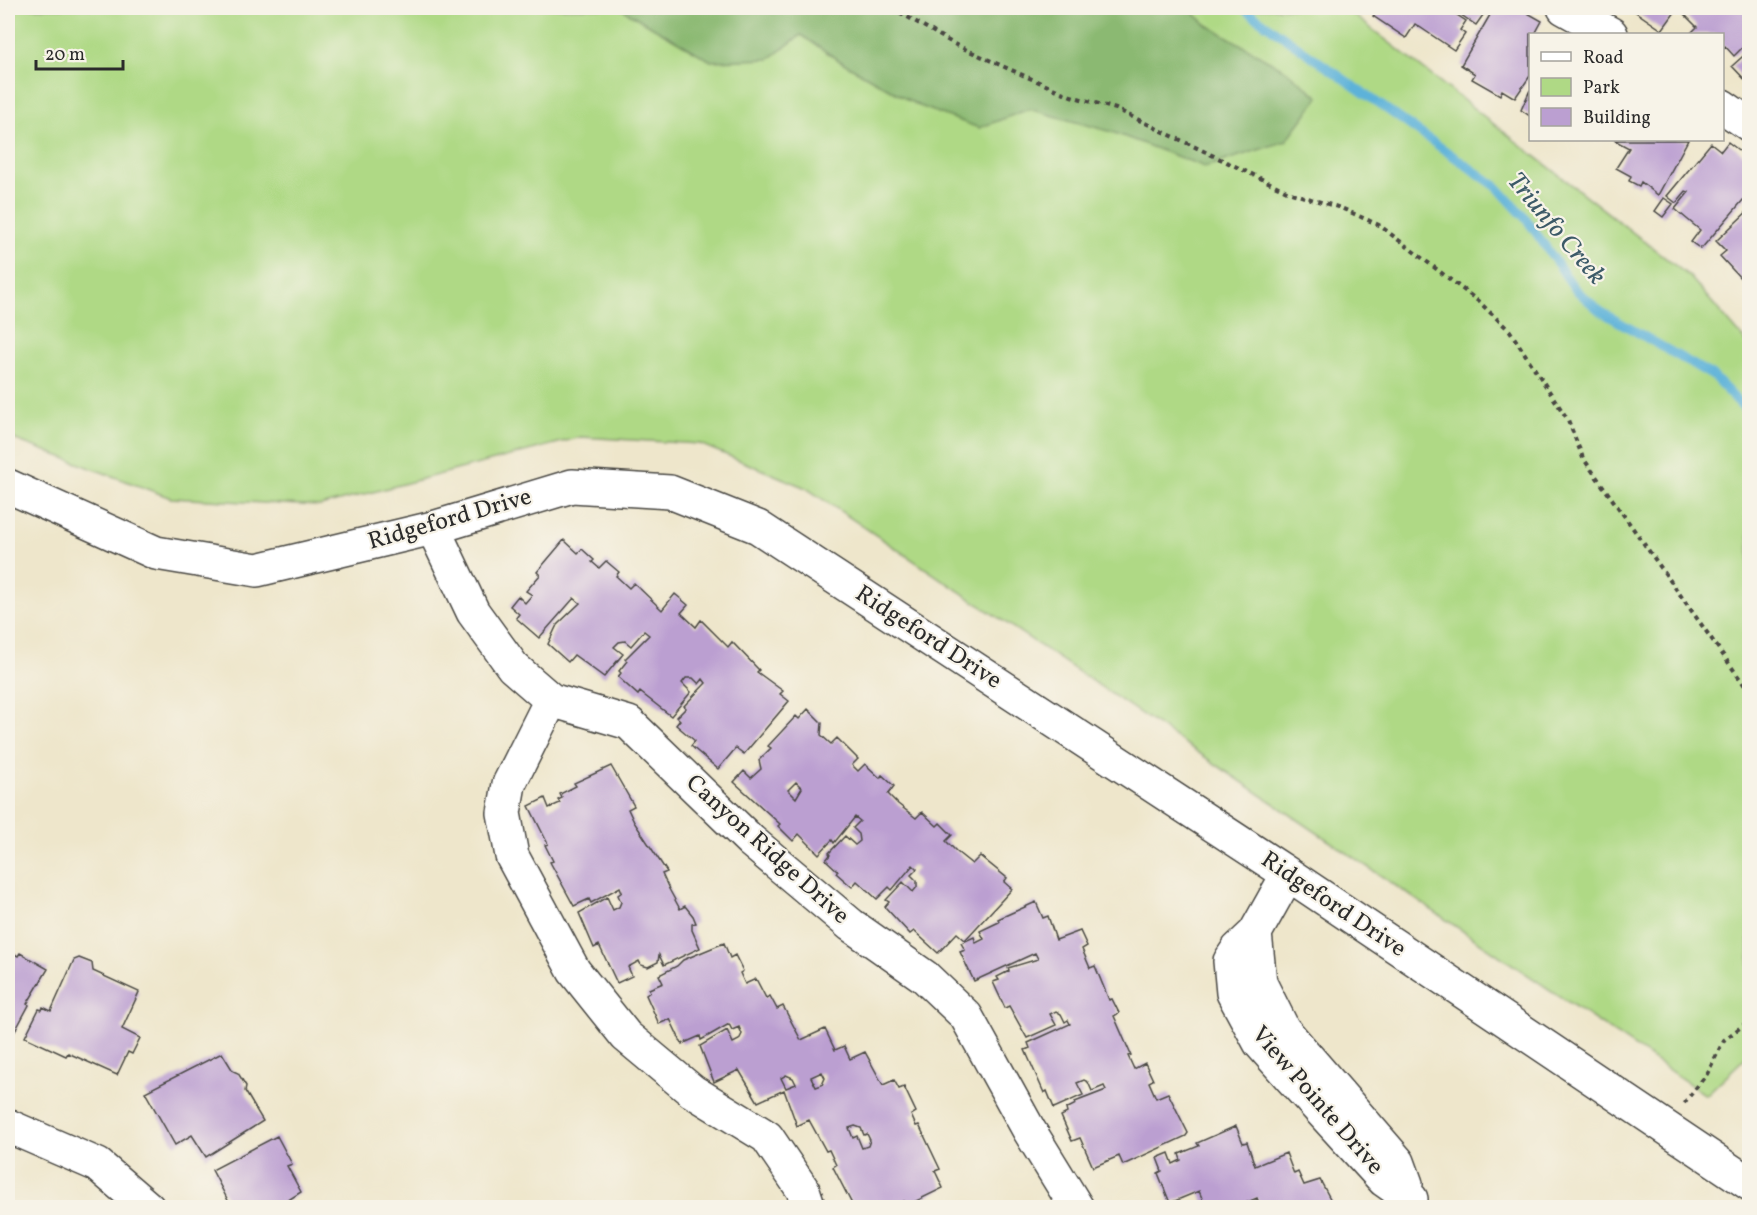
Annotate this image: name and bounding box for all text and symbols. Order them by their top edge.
scale bar [36,33,123,71]
legend [1529,33,1724,141]
text: 20 m [45,43,85,68]
text: Road [1583,46,1624,71]
text: Park [1583,76,1620,101]
text: Building [1583,106,1651,131]
water label: Triunfo Creek [1498,165,1614,293]
street label: Ridgeford Drive [364,480,536,560]
street label: Ridgeford Drive [848,578,1008,698]
street label: Canyon Ridge Drive [678,767,856,933]
street label: Ridgeford Drive [1254,844,1412,966]
street label: View Pointe Drive [1243,1019,1391,1183]

